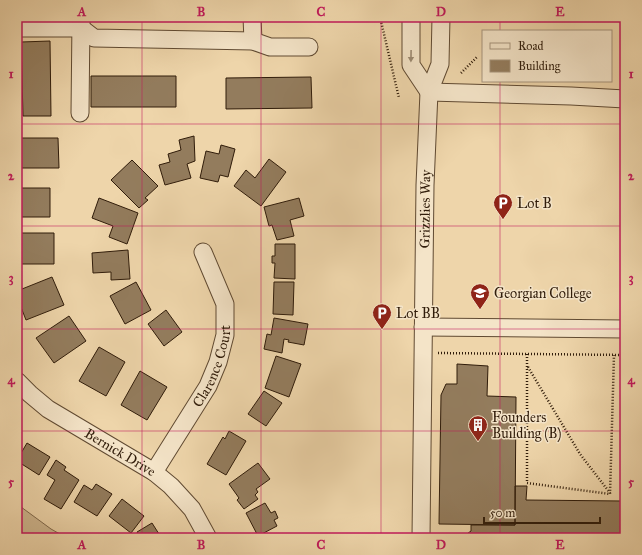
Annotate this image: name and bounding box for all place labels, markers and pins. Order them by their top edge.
parking icon: Lot B [492,192,514,220]
place label: Lot B [517,195,552,212]
school or university icon: Georgian College [469,282,491,310]
place label: Georgian College [494,285,592,302]
parking icon: Lot BB [371,302,393,330]
place label: Lot BB [396,305,440,322]
place label: Founders Building (B) [492,409,562,443]
building icon: Founders Building (B) [467,414,489,442]

